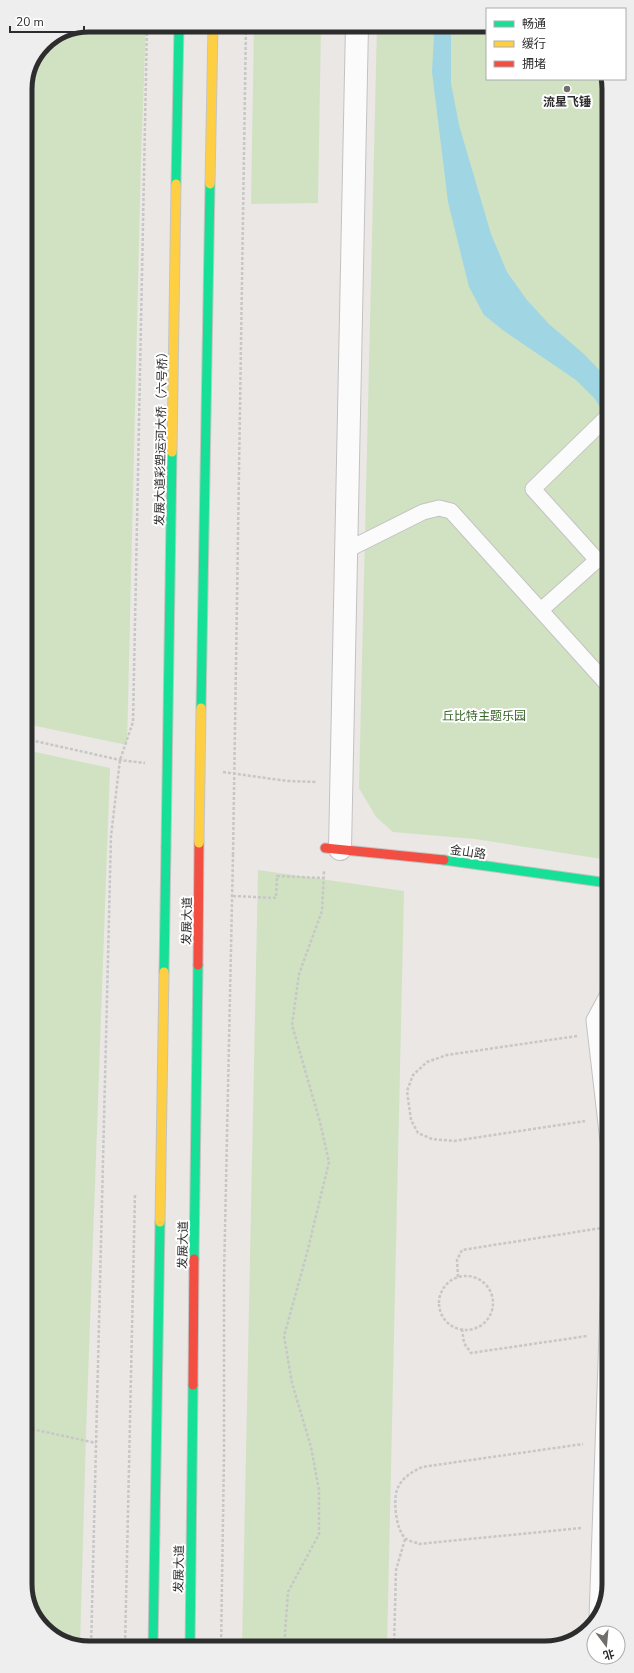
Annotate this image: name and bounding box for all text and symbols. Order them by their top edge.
scale bar [10,8,84,34]
legend [486,8,626,80]
text: 20 m [16,14,44,30]
text: 畅通 [522,16,546,32]
text: 缓行 [522,36,546,52]
text: 拥堵 [522,56,546,72]
marker: 流星飞锤 [562,84,572,94]
place label: 流星飞锤 [543,94,591,110]
street label: 发展大道彩塑运河大桥（六号桥） [151,346,171,526]
park label: 丘比特主题乐园 [442,708,526,724]
street label: 金山路 [449,842,487,862]
street label: 发展大道 [179,897,195,945]
street label: 发展大道 [175,1221,191,1269]
street label: 发展大道 [171,1545,187,1593]
north arrow [586,1625,626,1665]
text: 北 [601,1645,616,1663]

